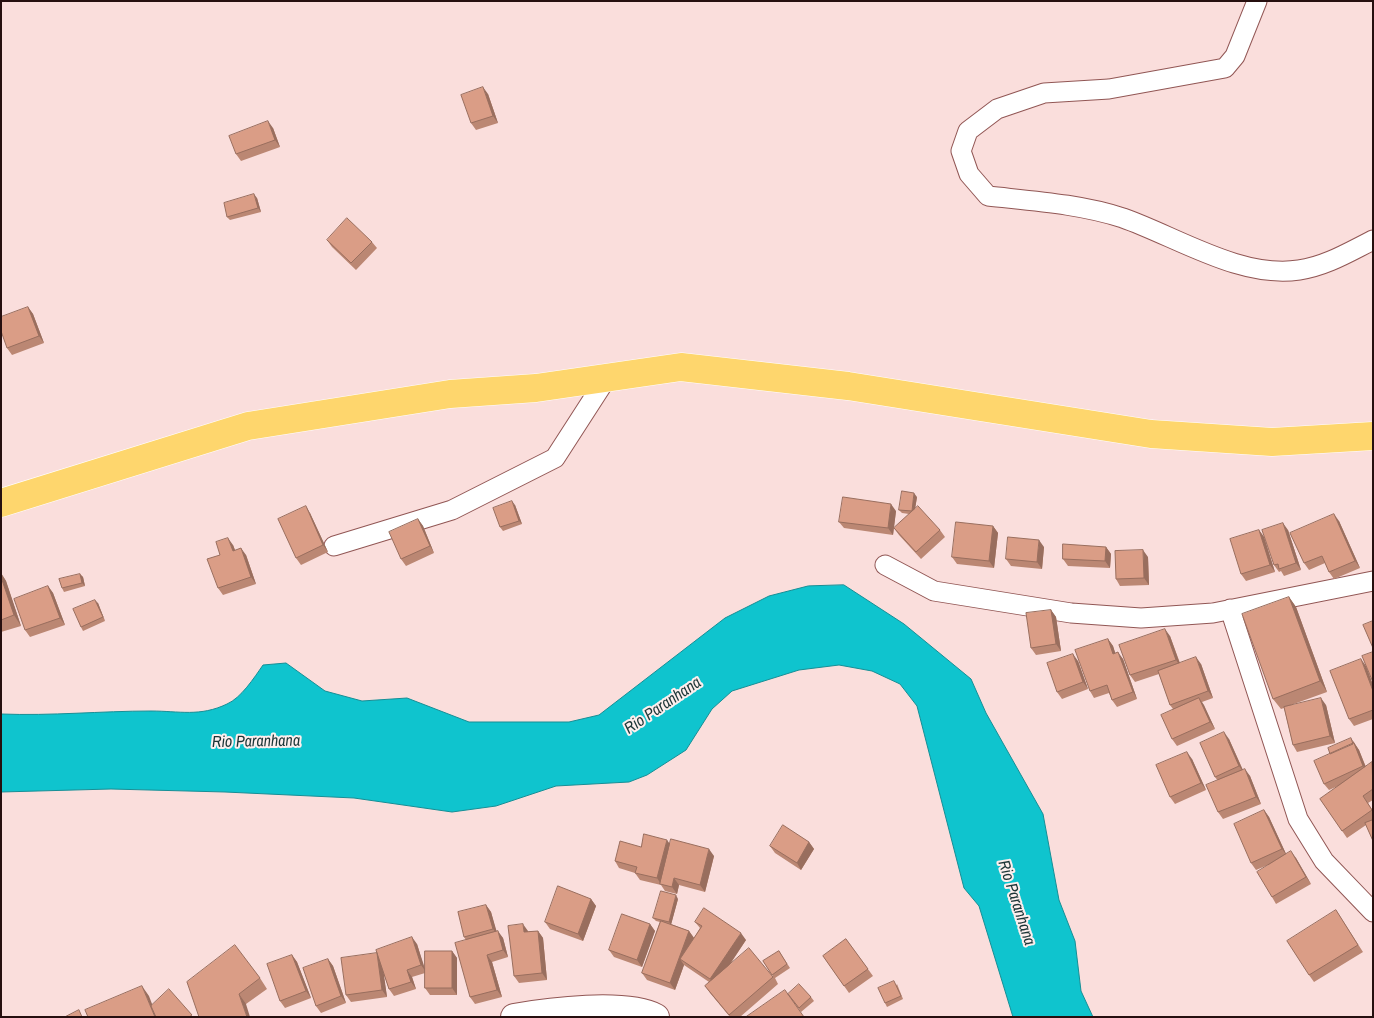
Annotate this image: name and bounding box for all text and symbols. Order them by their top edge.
water label: Rio Paranhana [621,673,705,739]
water label: Rio Paranhana [212,732,300,752]
water label: Rio Paranhana [993,858,1039,948]

